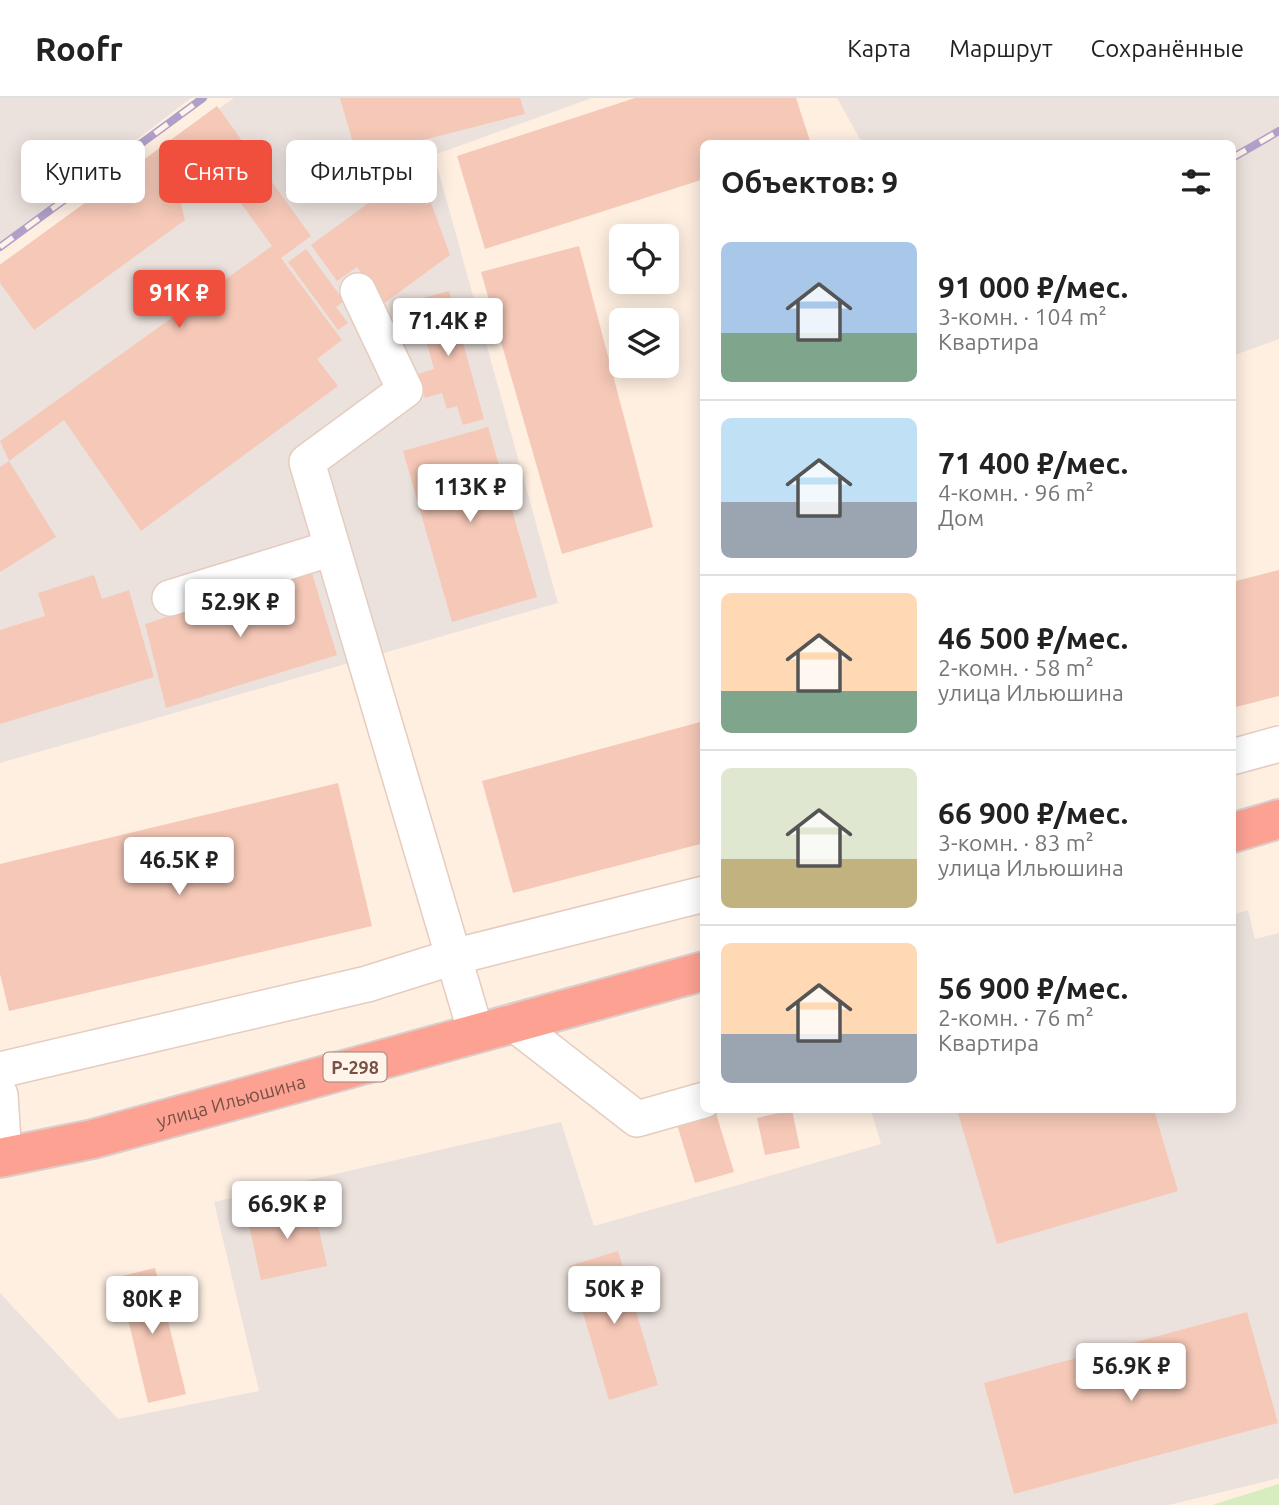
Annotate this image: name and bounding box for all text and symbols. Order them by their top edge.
text: Roofr [35,30,123,67]
text: Карта [847,35,911,62]
text: Маршрут [949,35,1053,62]
text: Сохранённые [1091,35,1244,62]
chip: Купить [21,140,145,203]
chip: Снять [159,140,272,203]
chip: Фильтры [286,140,437,203]
icon: filters [1177,163,1215,201]
text: Объектов: 9 [721,165,898,199]
map controls [609,224,679,378]
button: locate [609,224,679,294]
icon: home [777,270,861,354]
text: 91 000 ₽/мес. [938,270,1128,304]
pin: 91K ₽ [130,271,228,330]
text: 91K ₽ [149,280,209,305]
pin: 71.4K ₽ [383,299,513,358]
text: 3-комн. · 104 m² [938,304,1107,329]
text: 71.4K ₽ [409,308,487,333]
button: layers [609,308,679,378]
text: Квартира [938,329,1039,354]
icon: home [777,446,861,530]
text: 71 400 ₽/мес. [938,446,1128,480]
pin: 113K ₽ [413,464,527,524]
text: 113K ₽ [434,474,506,499]
text: 4-комн. · 96 m² [938,480,1094,505]
text: Дом [938,505,984,530]
pin: 52.9K ₽ [175,580,305,639]
text: 52.9K ₽ [201,589,279,614]
icon: home [777,621,861,705]
text: 46 500 ₽/мес. [938,621,1128,655]
text: 2-комн. · 58 m² [938,655,1094,680]
text: улица Ильюшина [938,680,1124,705]
icon: home [777,796,861,880]
text: 66 900 ₽/мес. [938,796,1128,830]
text: 3-комн. · 83 m² [938,830,1094,855]
pin: 46.5K ₽ [114,838,244,897]
text: 46.5K ₽ [140,847,218,872]
text: улица Ильюшина [938,855,1124,880]
icon: home [777,971,861,1055]
text: 56 900 ₽/мес. [938,971,1128,1005]
text: 2-комн. · 76 m² [938,1005,1094,1030]
text: Квартира [938,1030,1039,1055]
road number: Р-298 [324,1052,386,1082]
street label: улица Ильюшина [154,1070,308,1132]
pin: 66.9K ₽ [222,1182,352,1241]
text: 66.9K ₽ [248,1191,326,1216]
pin: 50K ₽ [565,1266,663,1326]
pin: 80K ₽ [103,1276,201,1336]
text: 50K ₽ [584,1276,644,1301]
text: 80K ₽ [122,1286,182,1311]
pin: 56.9K ₽ [1066,1344,1196,1403]
text: 56.9K ₽ [1092,1353,1170,1378]

